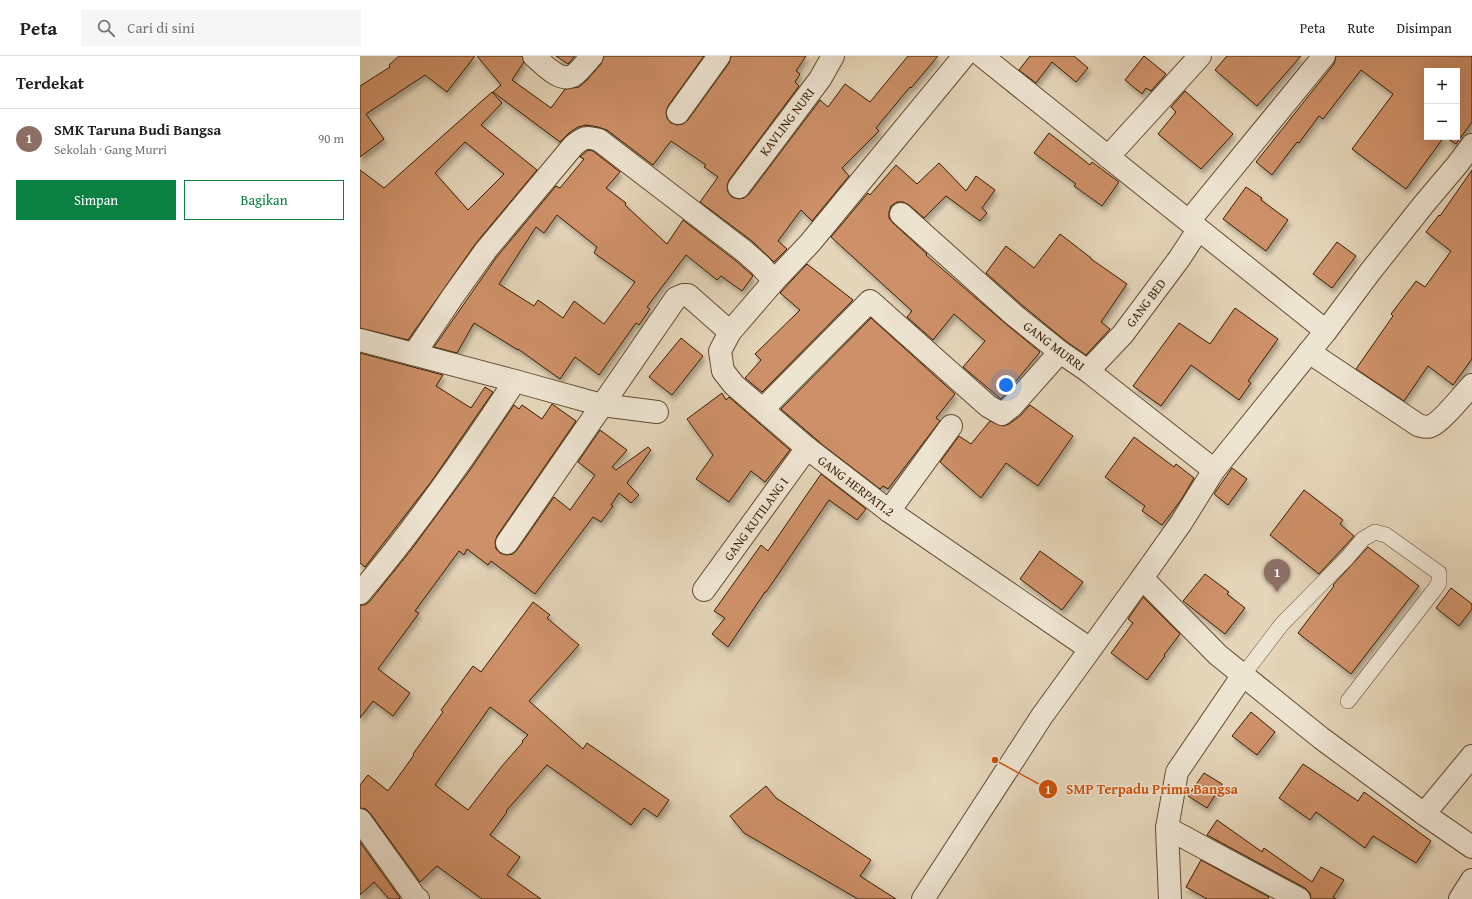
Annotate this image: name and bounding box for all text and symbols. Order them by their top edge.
search box [81,10,361,46]
text: Peta [20,14,57,42]
icon: search [95,17,117,39]
text: Cari di sini [127,17,195,38]
text: Peta [1300,18,1325,38]
text: Rute [1347,18,1375,38]
text: Disimpan [1397,18,1452,38]
map controls [1424,68,1460,140]
button: + [1424,68,1460,104]
text: Terdekat [16,70,84,95]
street label: KAVLING NURI [755,84,819,160]
button: − [1424,104,1460,140]
text: SMK Taruna Budi Bangsa [54,119,221,140]
text: 1 [26,129,32,148]
text: 90 m [318,129,344,148]
text: Sekolah · Gang Murri [54,140,167,159]
button: Simpan [16,180,176,220]
button: Bagikan [184,180,344,220]
street label: GANG BED [1121,275,1171,331]
street label: GANG MURRI [1019,317,1089,375]
your location [996,375,1016,395]
street label: GANG HERPATI.2 [814,451,898,521]
street label: GANG KUTILANG I [719,473,793,565]
pin: 1 [1264,559,1290,592]
callout: SMP Terpadu Prima Bangsa [1038,776,1246,802]
text: SMP Terpadu Prima Bangsa [1066,779,1239,799]
text: 1 [1045,781,1051,798]

